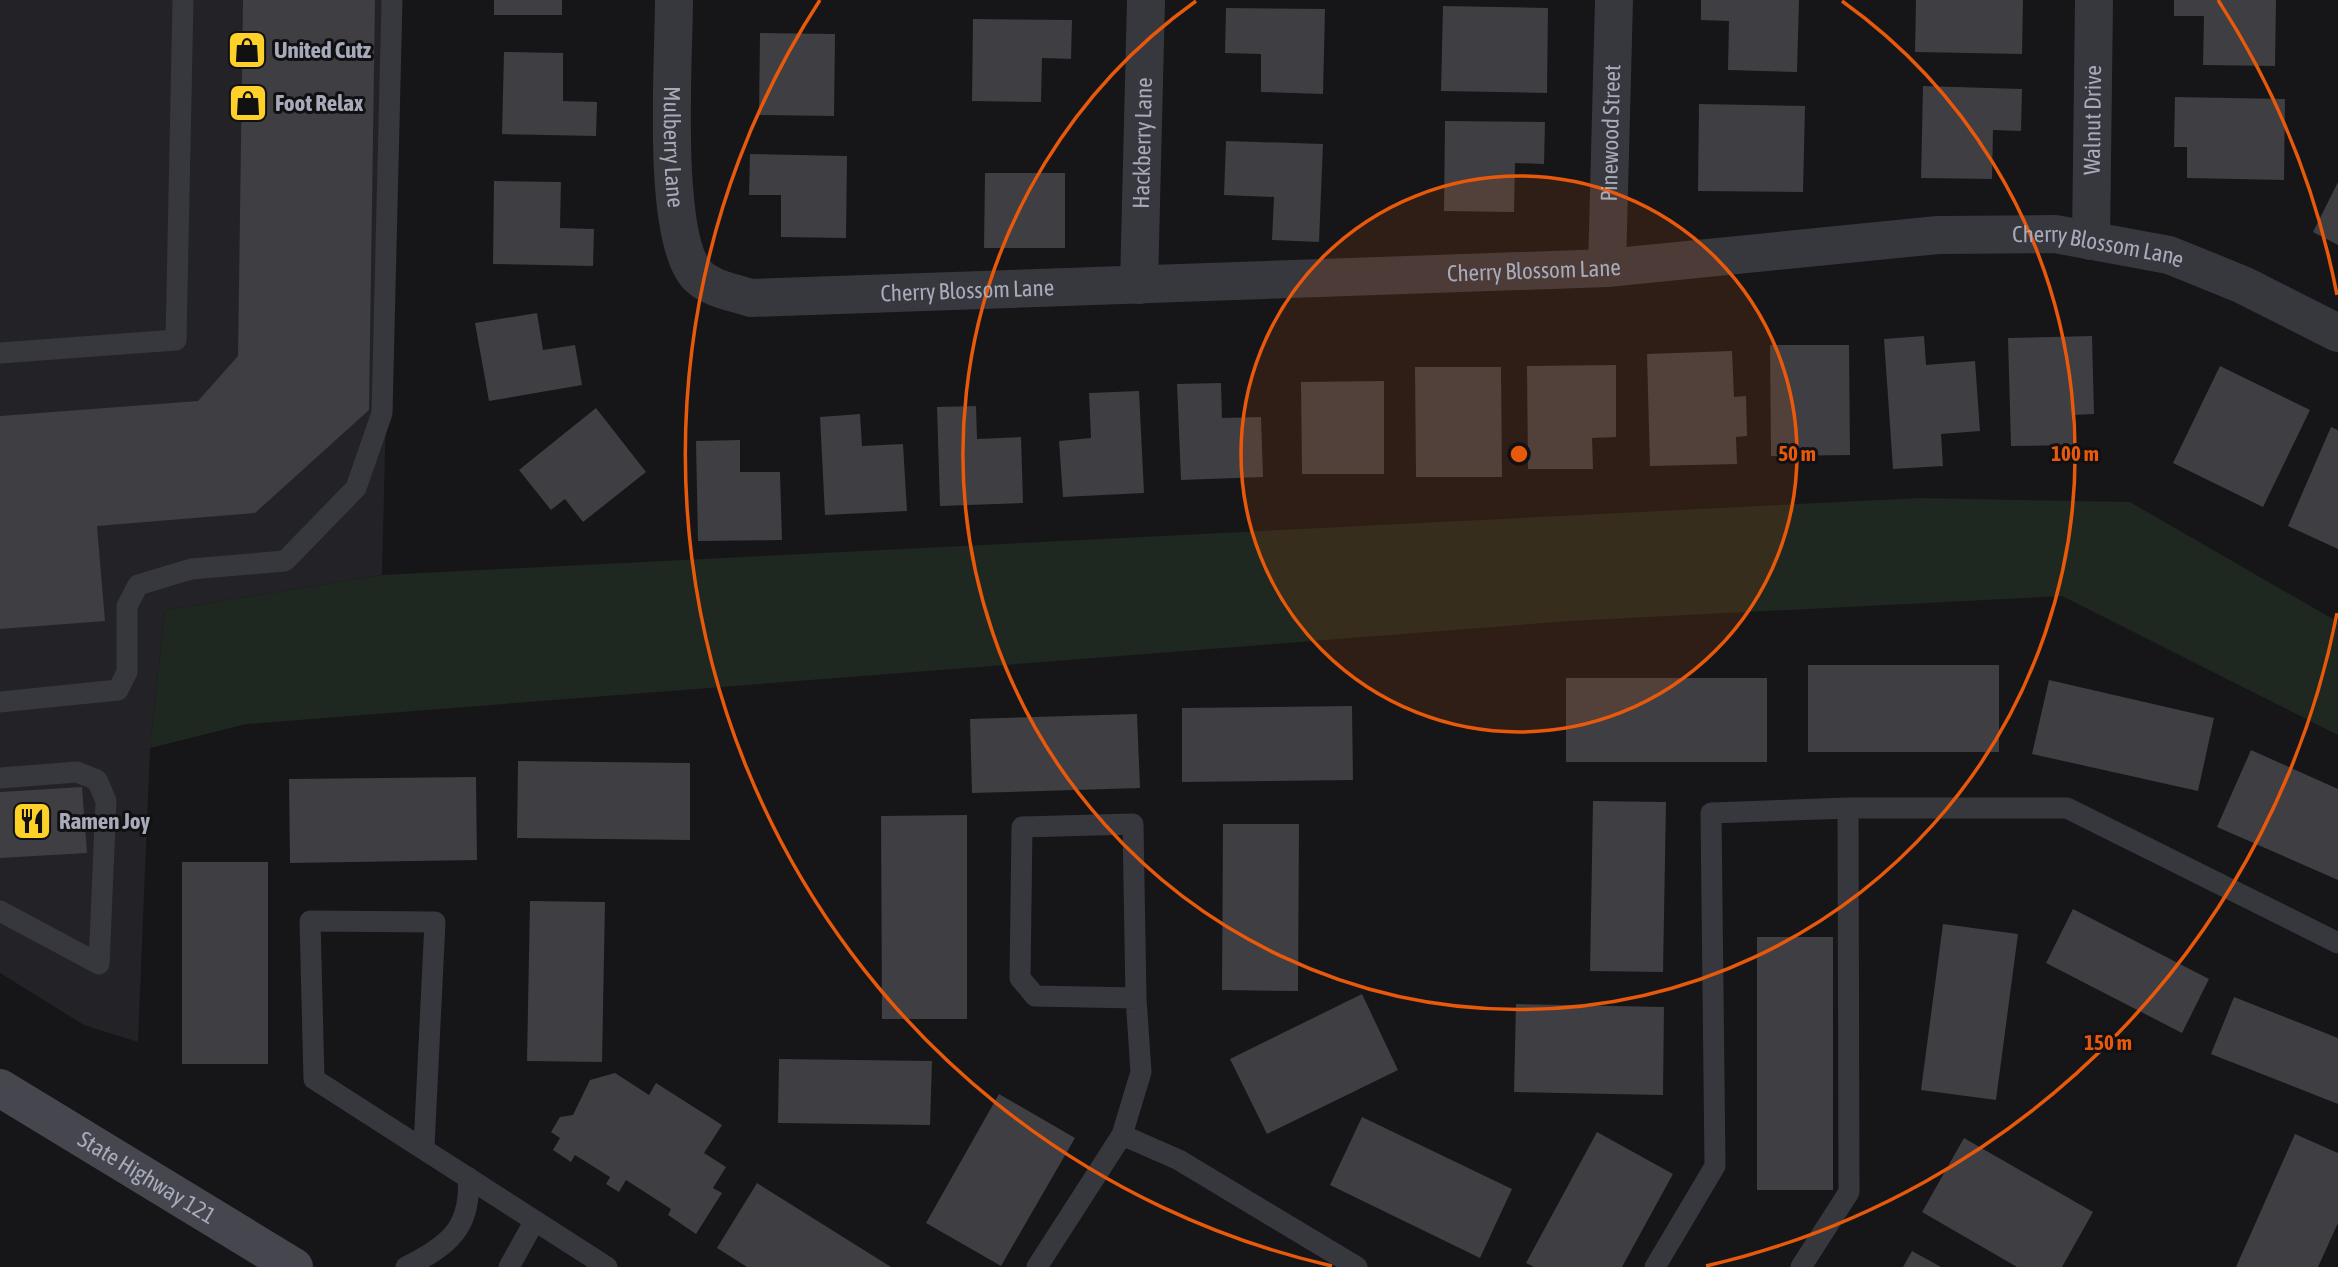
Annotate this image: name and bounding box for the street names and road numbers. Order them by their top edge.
street label: Pinewood Street [1596,64,1625,202]
street label: Walnut Drive [2079,65,2106,175]
street label: Hackberry Lane [1128,77,1157,209]
street label: Mulberry Lane [659,86,689,209]
street label: Cherry Blossom Lane [2012,221,2188,273]
street label: Cherry Blossom Lane [1447,254,1622,287]
street label: Cherry Blossom Lane [880,274,1055,306]
street label: State Highway 121 [74,1126,220,1229]

